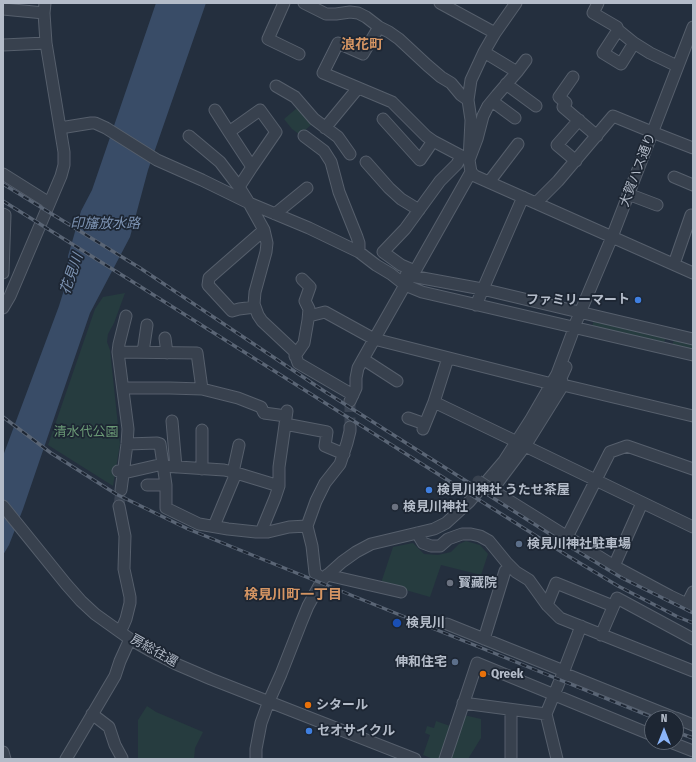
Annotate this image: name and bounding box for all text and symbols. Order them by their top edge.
district label: 浪花町 [341,37,383,53]
street label: 大賀ハス通り [617,131,659,209]
water label: 印旛放水路 [70,216,140,232]
water label: 花見川 [57,251,87,297]
place label: ファミリーマート [526,292,630,308]
marker: ファミリーマート [633,295,643,305]
park label: 清水代公園 [54,424,118,440]
place label: 検見川神社 うたせ茶屋 [437,482,570,498]
marker: 検見川神社 うたせ茶屋 [424,485,434,495]
place label: 検見川神社 [403,499,468,515]
marker: 検見川神社 [390,502,400,512]
place label: 検見川神社駐車場 [527,536,631,552]
marker: 検見川神社駐車場 [514,539,524,549]
place label: 寳藏院 [458,575,497,591]
marker: 寳藏院 [445,578,455,588]
district label: 検見川町一丁目 [244,587,342,603]
place label: 検見川 [406,615,445,631]
marker: 検見川 [391,617,403,629]
street label: 房総往還 [127,632,181,670]
place label: 伸和住宅 [395,654,447,670]
marker: 伸和住宅 [450,657,460,667]
place label: Qreek [491,666,523,682]
marker: Qreek [478,669,488,679]
place label: シタール [316,697,368,713]
marker: シタール [303,700,313,710]
north arrow [644,710,684,750]
text: N [661,712,667,725]
place label: セオサイクル [317,723,395,739]
marker: セオサイクル [304,726,314,736]

